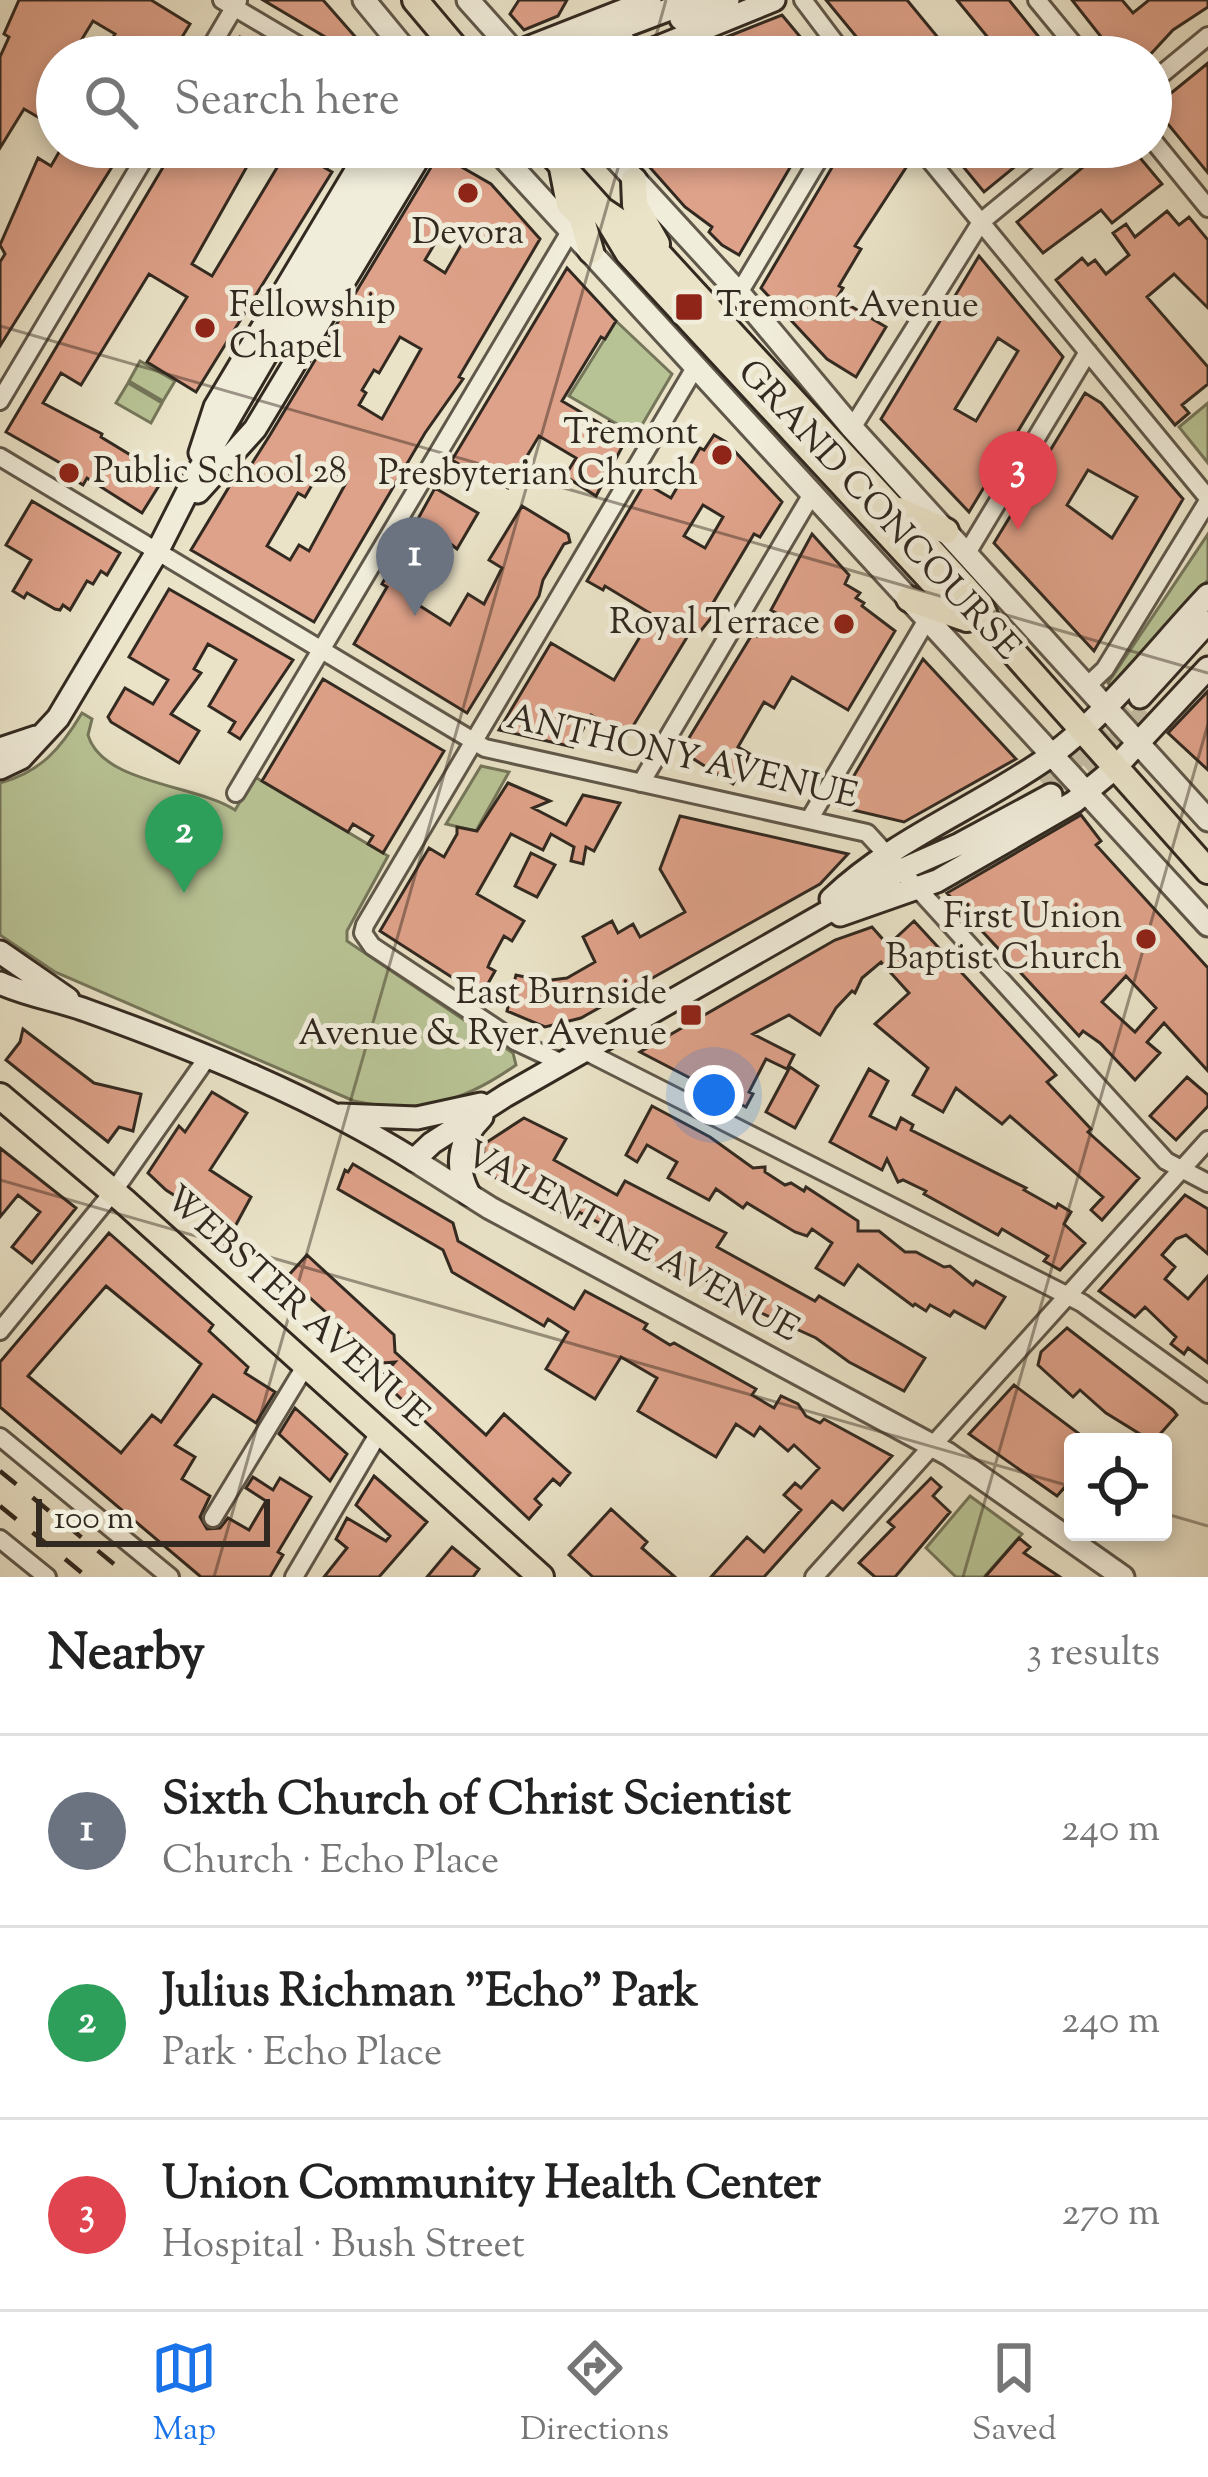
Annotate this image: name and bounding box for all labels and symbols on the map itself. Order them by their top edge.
marker: Devora [455,180,481,206]
place label: Devora [412,208,524,260]
place label: Fellowship Chapel [229,281,396,374]
place label: Tremont Avenue [716,281,979,333]
marker: Tremont Avenue [673,291,705,323]
marker: Fellowship Chapel [192,315,218,341]
street label: GRAND CONCOURSE [724,349,1032,673]
place label: Tremont Presbyterian Church [378,408,698,501]
pin: 3 [979,431,1057,530]
marker: Tremont Presbyterian Church [709,442,735,468]
place label: Public School 28 [93,447,347,499]
marker: Public School 28 [56,460,82,486]
pin: 1 [376,517,454,616]
place label: Royal Terrace [609,598,820,650]
marker: Royal Terrace [831,611,857,637]
street label: ANTHONY AVENUE [501,692,863,824]
pin: 2 [145,794,223,893]
place label: First Union Baptist Church [885,892,1122,985]
marker: First Union Baptist Church [1133,926,1159,952]
place label: East Burnside Avenue & Ryer Avenue [298,968,667,1061]
marker: East Burnside Avenue & Ryer Avenue [678,1002,704,1028]
your location [684,1065,744,1125]
street label: VALENTINE AVENUE [454,1129,808,1357]
street label: WEBSTER AVENUE [152,1175,440,1442]
scale bar [36,1493,270,1546]

